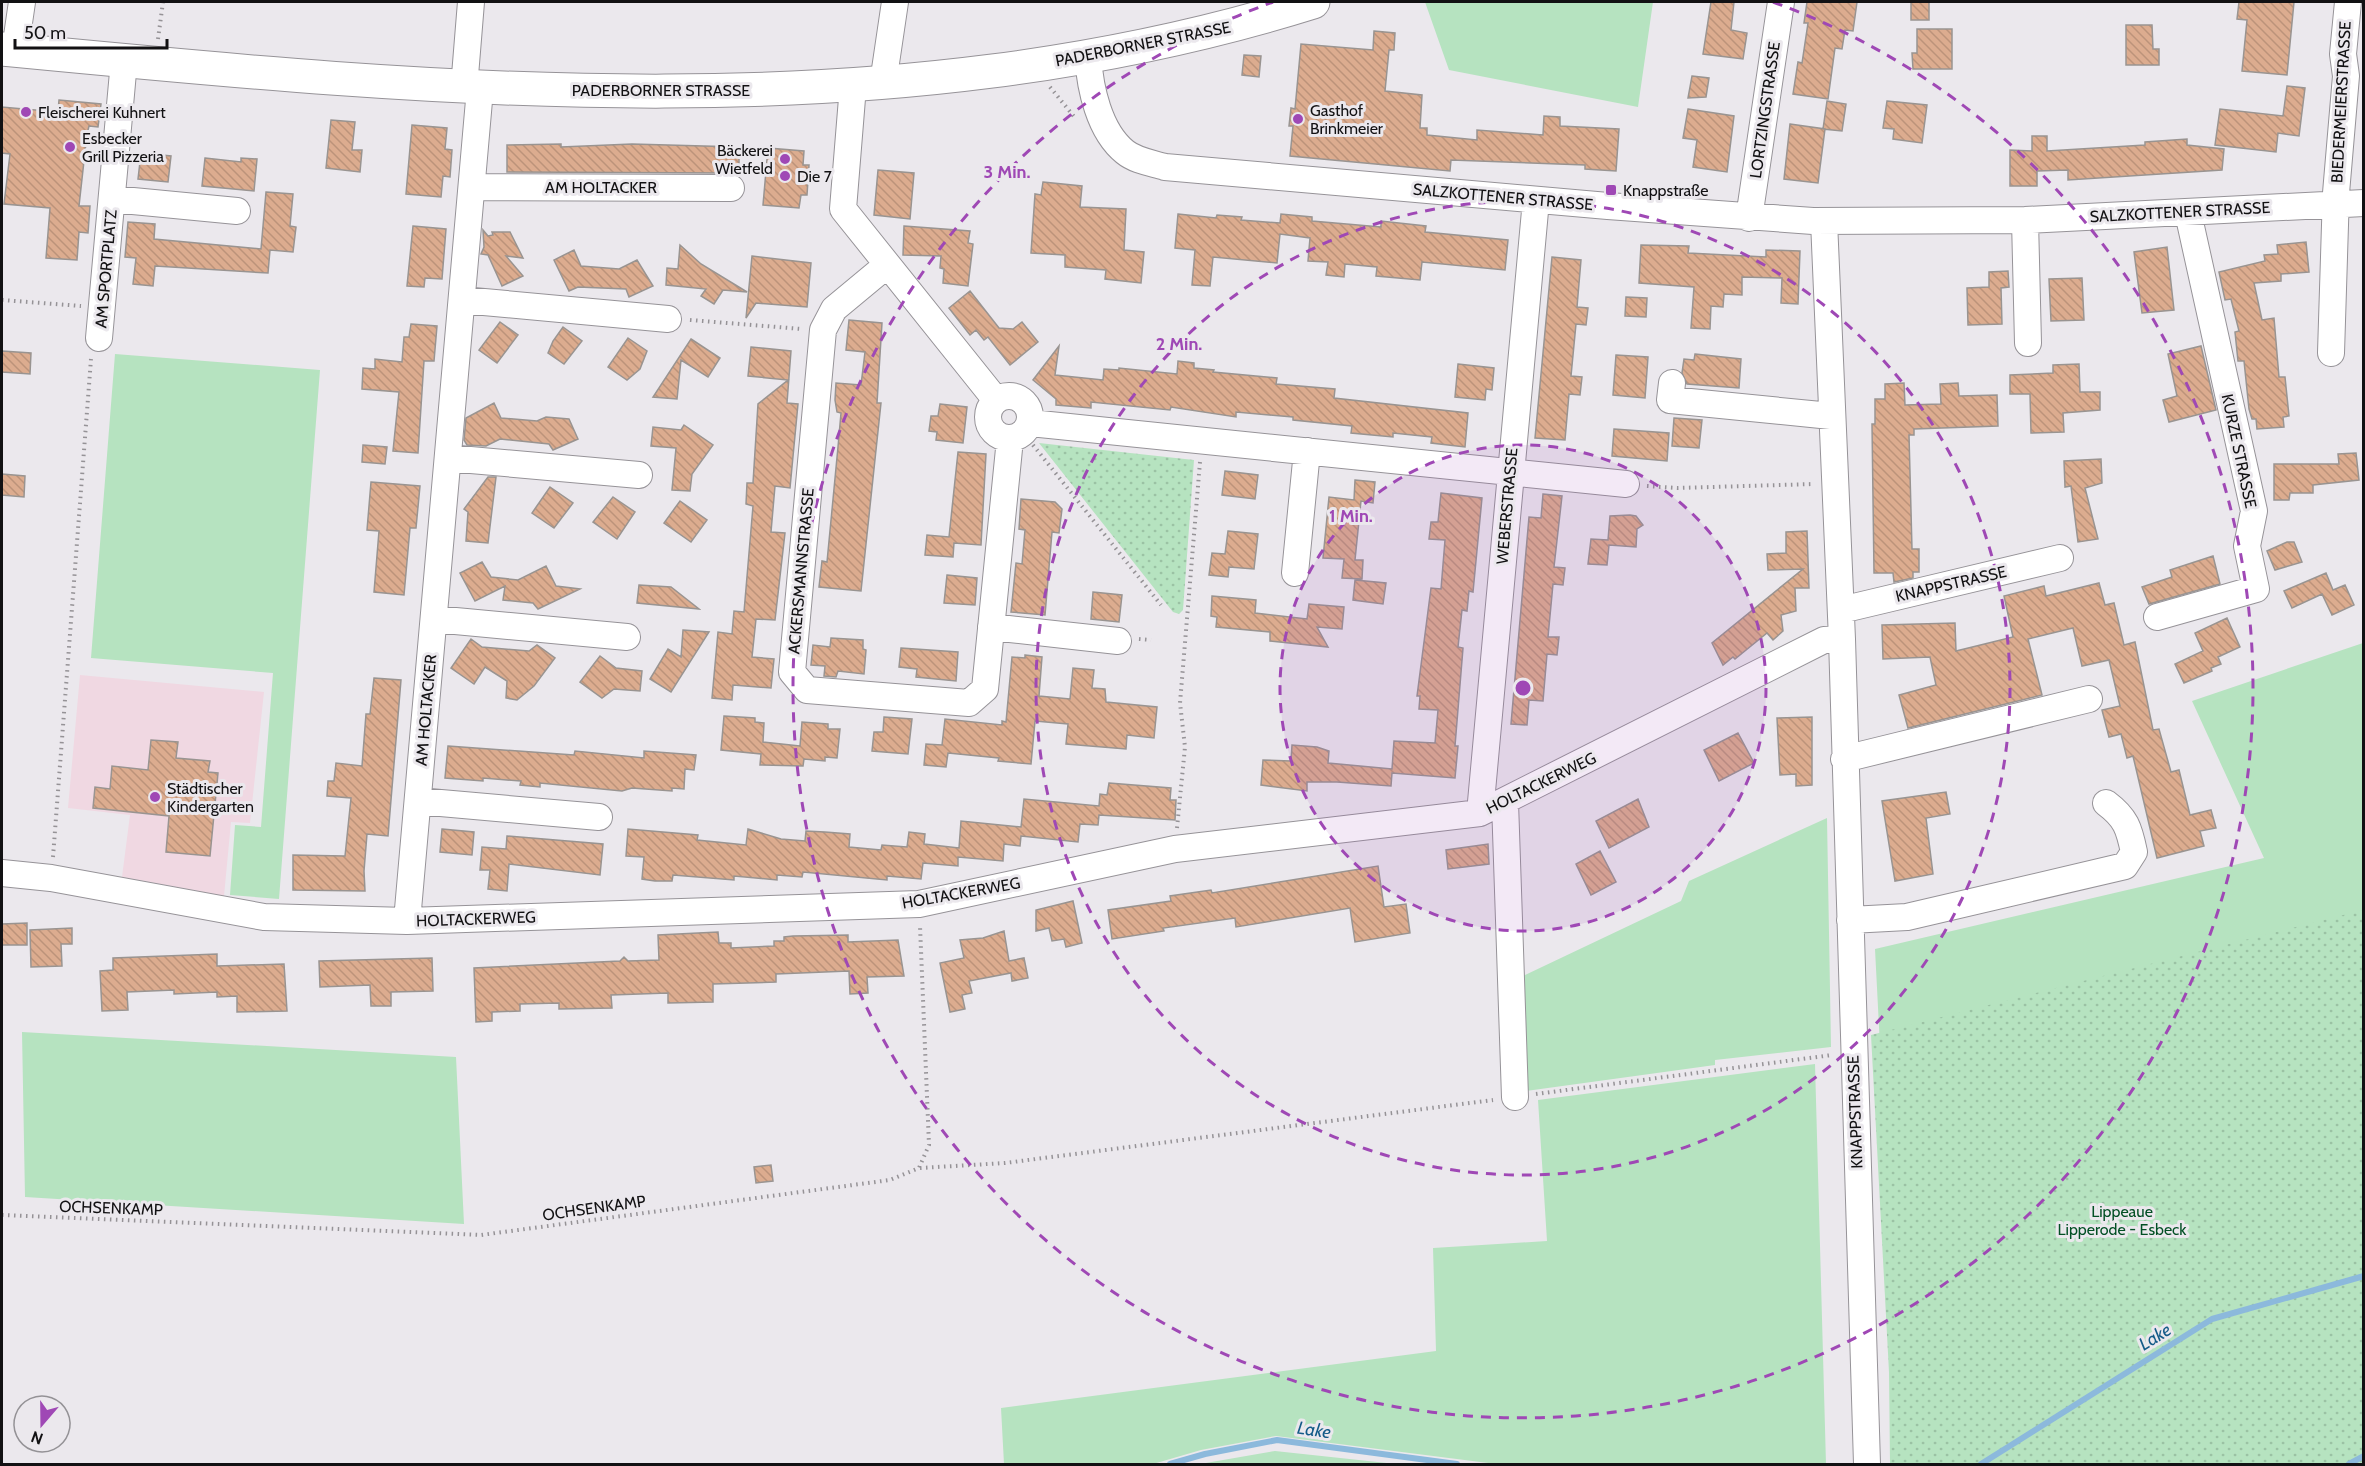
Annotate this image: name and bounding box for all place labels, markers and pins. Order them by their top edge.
place label: Gasthof Brinkmeier [1310,101,1384,138]
place label: Fleischerei Kuhnert [38,103,166,122]
marker: Fleischerei Kuhnert [19,105,33,119]
marker: Gasthof Brinkmeier [1291,112,1305,126]
place label: Esbecker Grill Pizzeria [82,129,164,166]
marker: Esbecker Grill Pizzeria [63,140,77,154]
place label: Bäckerei Wietfeld [715,141,773,178]
marker: Bäckerei Wietfeld [778,152,792,166]
place label: Die 7 [797,167,832,186]
marker: Die 7 [778,169,792,183]
place label: Knappstraße [1623,181,1709,200]
marker: Knappstraße [1604,183,1618,197]
centre of rings [1513,678,1533,698]
place label: Städtischer Kindergarten [167,779,254,816]
marker: Städtischer Kindergarten [148,790,162,804]

